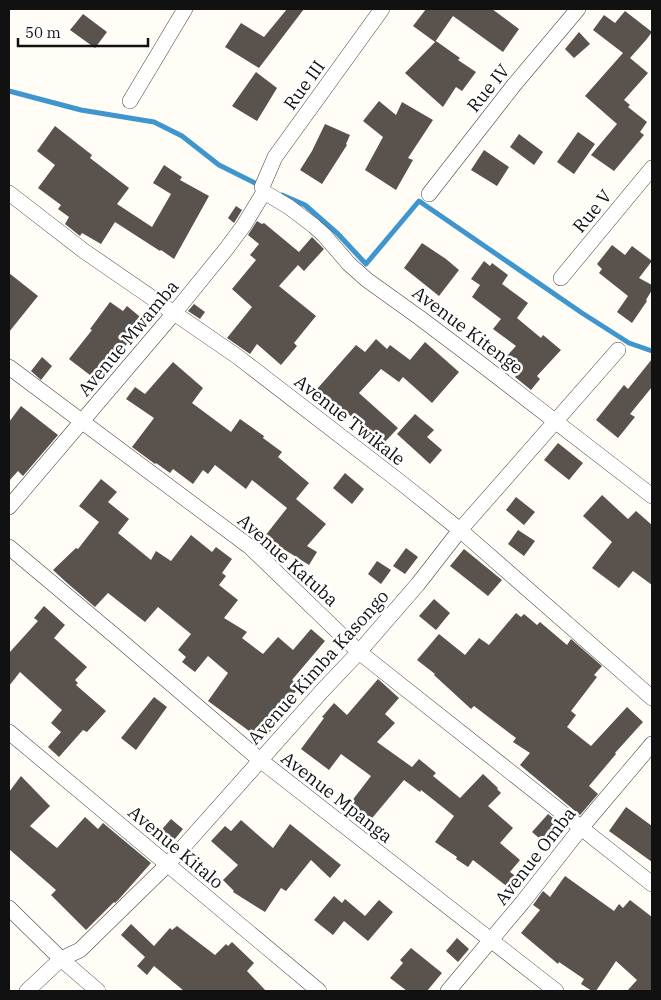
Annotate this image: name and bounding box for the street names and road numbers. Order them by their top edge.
street label: Rue III [278,56,330,114]
street label: Rue IV [462,59,514,117]
street label: Rue V [567,185,617,237]
street label: Avenue Mwamba [73,275,183,401]
street label: Avenue Kitenge [408,281,528,379]
street label: Avenue Twikale [290,370,410,470]
street label: Avenue Katuba [233,509,343,611]
street label: Avenue Kimba Kasongo [242,585,394,749]
street label: Avenue Mpanga [277,746,397,848]
street label: Avenue Kitalo [124,800,228,894]
street label: Avenue Omba [490,802,581,910]

